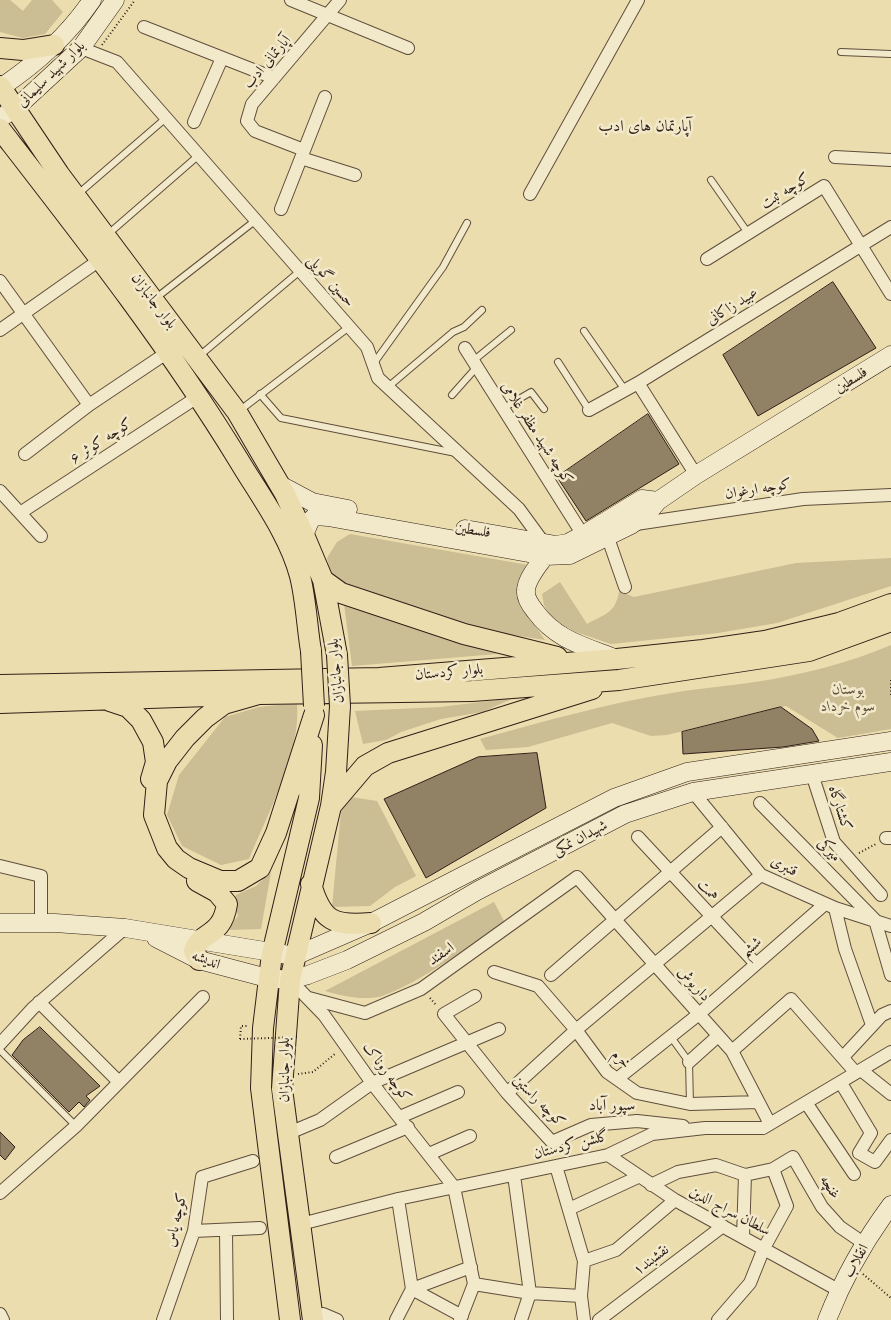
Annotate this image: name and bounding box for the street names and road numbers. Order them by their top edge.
street label: آپارتمانی ادب [239,32,295,92]
street label: بلوار شهید سلیمانی [13,37,89,111]
street label: کوچه ثبت [757,169,813,213]
street label: حسین گویلی [303,251,359,311]
street label: بلوار جانبازان [127,270,181,332]
street label: عبید زاکانی [703,283,761,329]
street label: فلسطین [831,363,871,397]
street label: کوچه شهید مظفر غلامی [497,378,577,488]
street label: کوچه کوثر ۶ [66,414,136,468]
street label: کوچه ارغوان [723,475,793,503]
street label: فلسطین [454,518,492,542]
street label: بلوار جانبازان [324,638,348,704]
street label: بلوار کردستان [414,660,484,684]
street label: کشتارگاه [824,783,856,833]
street label: شهیدان نمکی [549,816,611,860]
street label: میرکی [813,834,845,866]
street label: قنبری [768,852,800,880]
street label: همت [694,875,722,905]
street label: ششم [737,933,765,961]
street label: اسفند [424,938,458,970]
street label: اندیشه [189,946,223,974]
street label: داریوش [674,963,714,1005]
street label: بلوار جانبازان [276,1037,294,1103]
street label: کوچه روناک [359,1039,415,1105]
street label: خرم [608,1046,634,1072]
street label: کوچه راستین [509,1071,569,1131]
street label: گلشن کردستان [531,1127,611,1163]
street label: غنچه [816,1172,844,1202]
street label: سلطان سراج الدین [686,1182,774,1240]
street label: کوچه یاس [161,1191,191,1249]
street label: نقشبند۱ [630,1241,672,1279]
street label: انقلاب [839,1241,873,1281]

